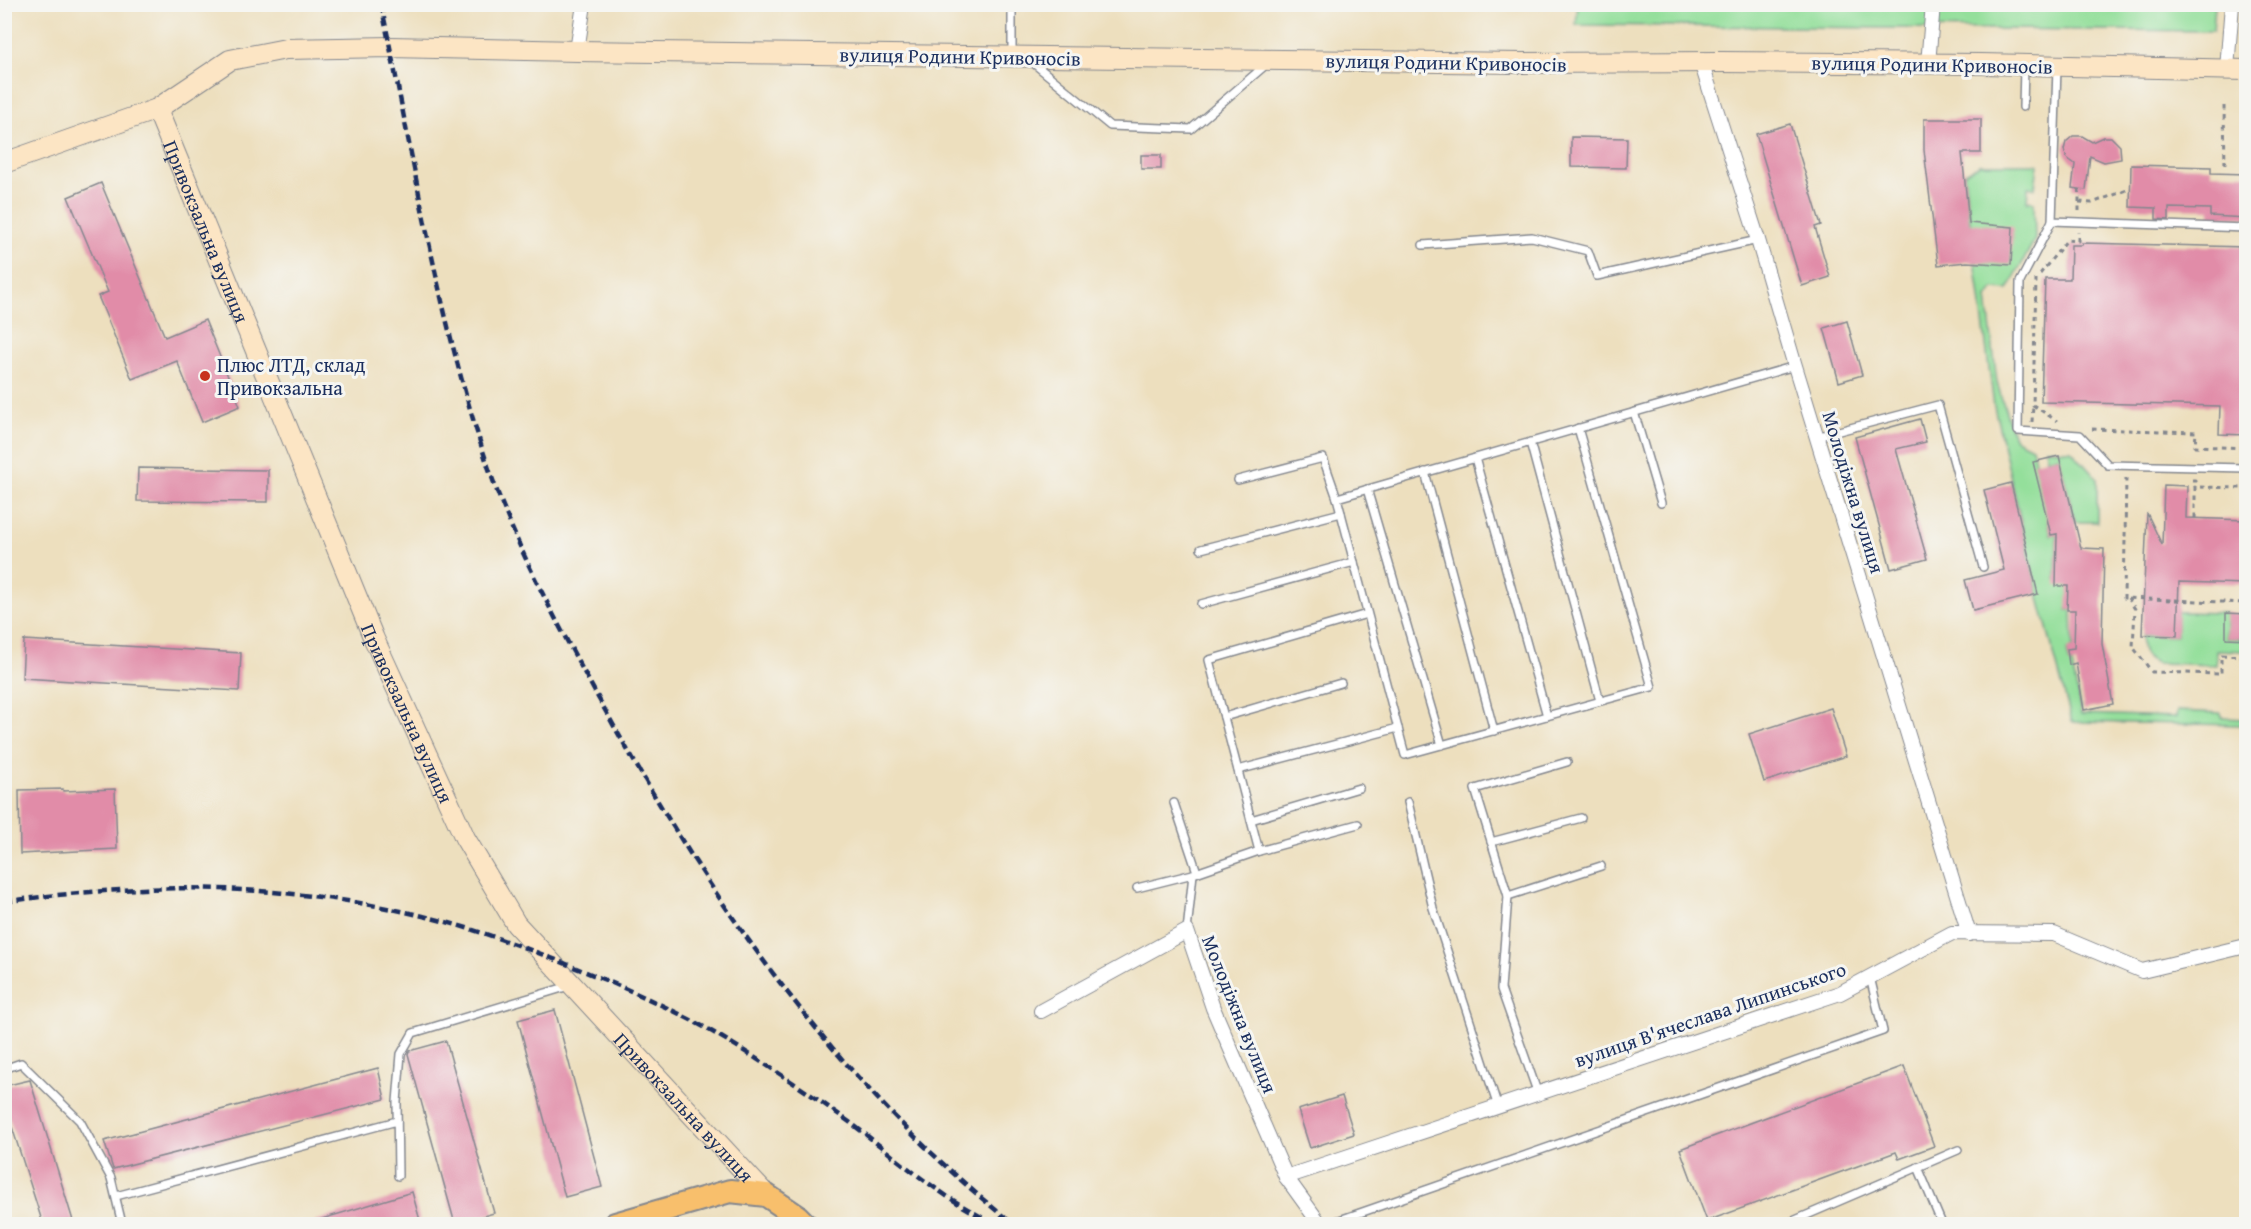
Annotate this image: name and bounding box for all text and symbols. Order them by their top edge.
street label: вулиця Родини Кривоносів [839,39,1081,73]
street label: вулиця Родини Кривоносів [1325,45,1567,79]
street label: вулиця Родини Кривоносів [1811,47,2053,81]
street label: Привокзальна вулиця [157,136,257,327]
place label: Плюс ЛТД, склад Привокзальна [217,350,365,402]
marker: Плюс ЛТД, склад Привокзальна [198,369,212,383]
street label: Молодіжна вулиця [1816,407,1892,577]
street label: Привокзальна вулиця [355,619,461,807]
street label: Молодіжна вулиця [1195,931,1285,1097]
street label: вулиця В'ячеслава Липинського [1570,954,1850,1074]
street label: Привокзальна вулиця [608,1025,761,1188]

